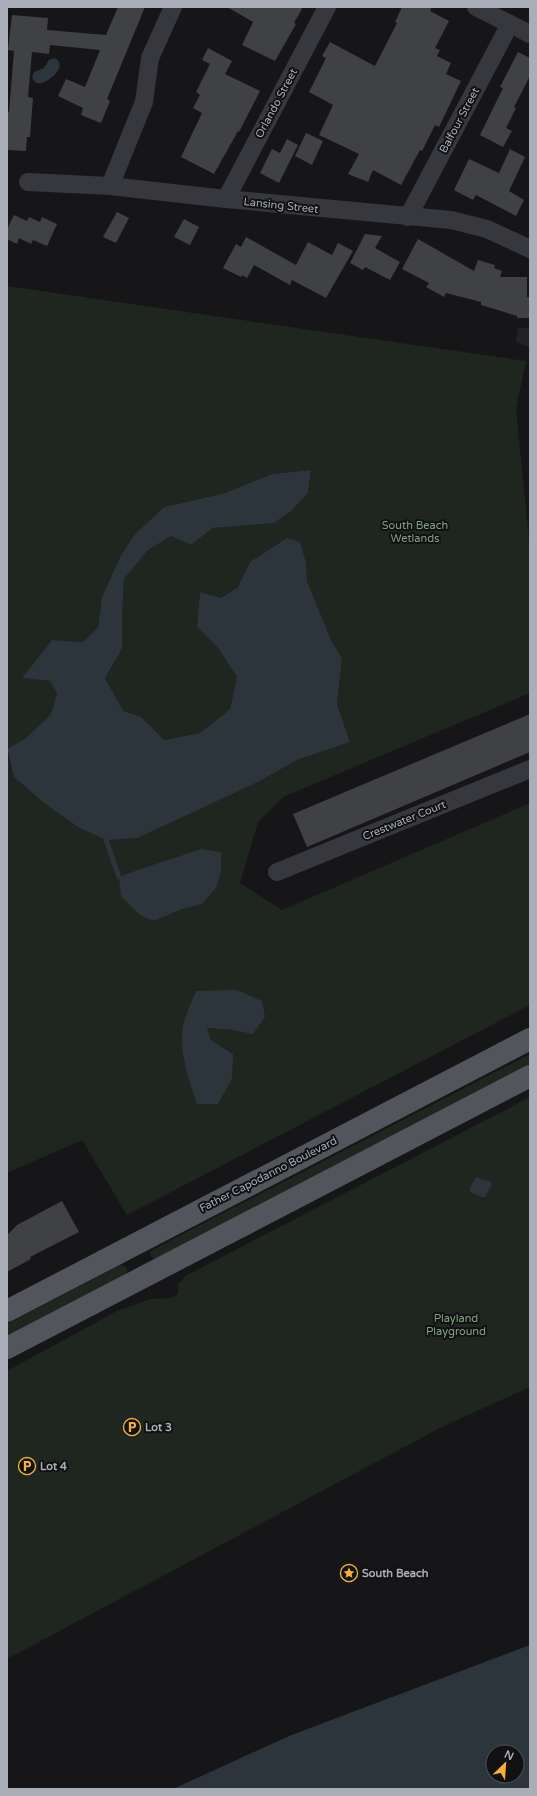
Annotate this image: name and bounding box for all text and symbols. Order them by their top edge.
street label: Orlando Street [253,66,300,140]
street label: Balfour Street [437,85,482,155]
street label: Lansing Street [243,195,319,216]
park label: South Beach Wetlands [382,519,448,545]
street label: Crestwater Court [361,798,448,843]
street label: Father Capodanno Boulevard [197,1134,339,1215]
park label: Playland Playground [426,1312,486,1338]
parking icon: Lot 3 [122,1417,142,1437]
place label: Lot 3 [145,1421,172,1434]
parking icon: Lot 4 [17,1456,37,1476]
place label: Lot 4 [40,1460,67,1473]
place icon: South Beach [339,1563,359,1583]
place label: South Beach [362,1567,429,1580]
north arrow [485,1744,525,1784]
text: N [502,1748,516,1763]

